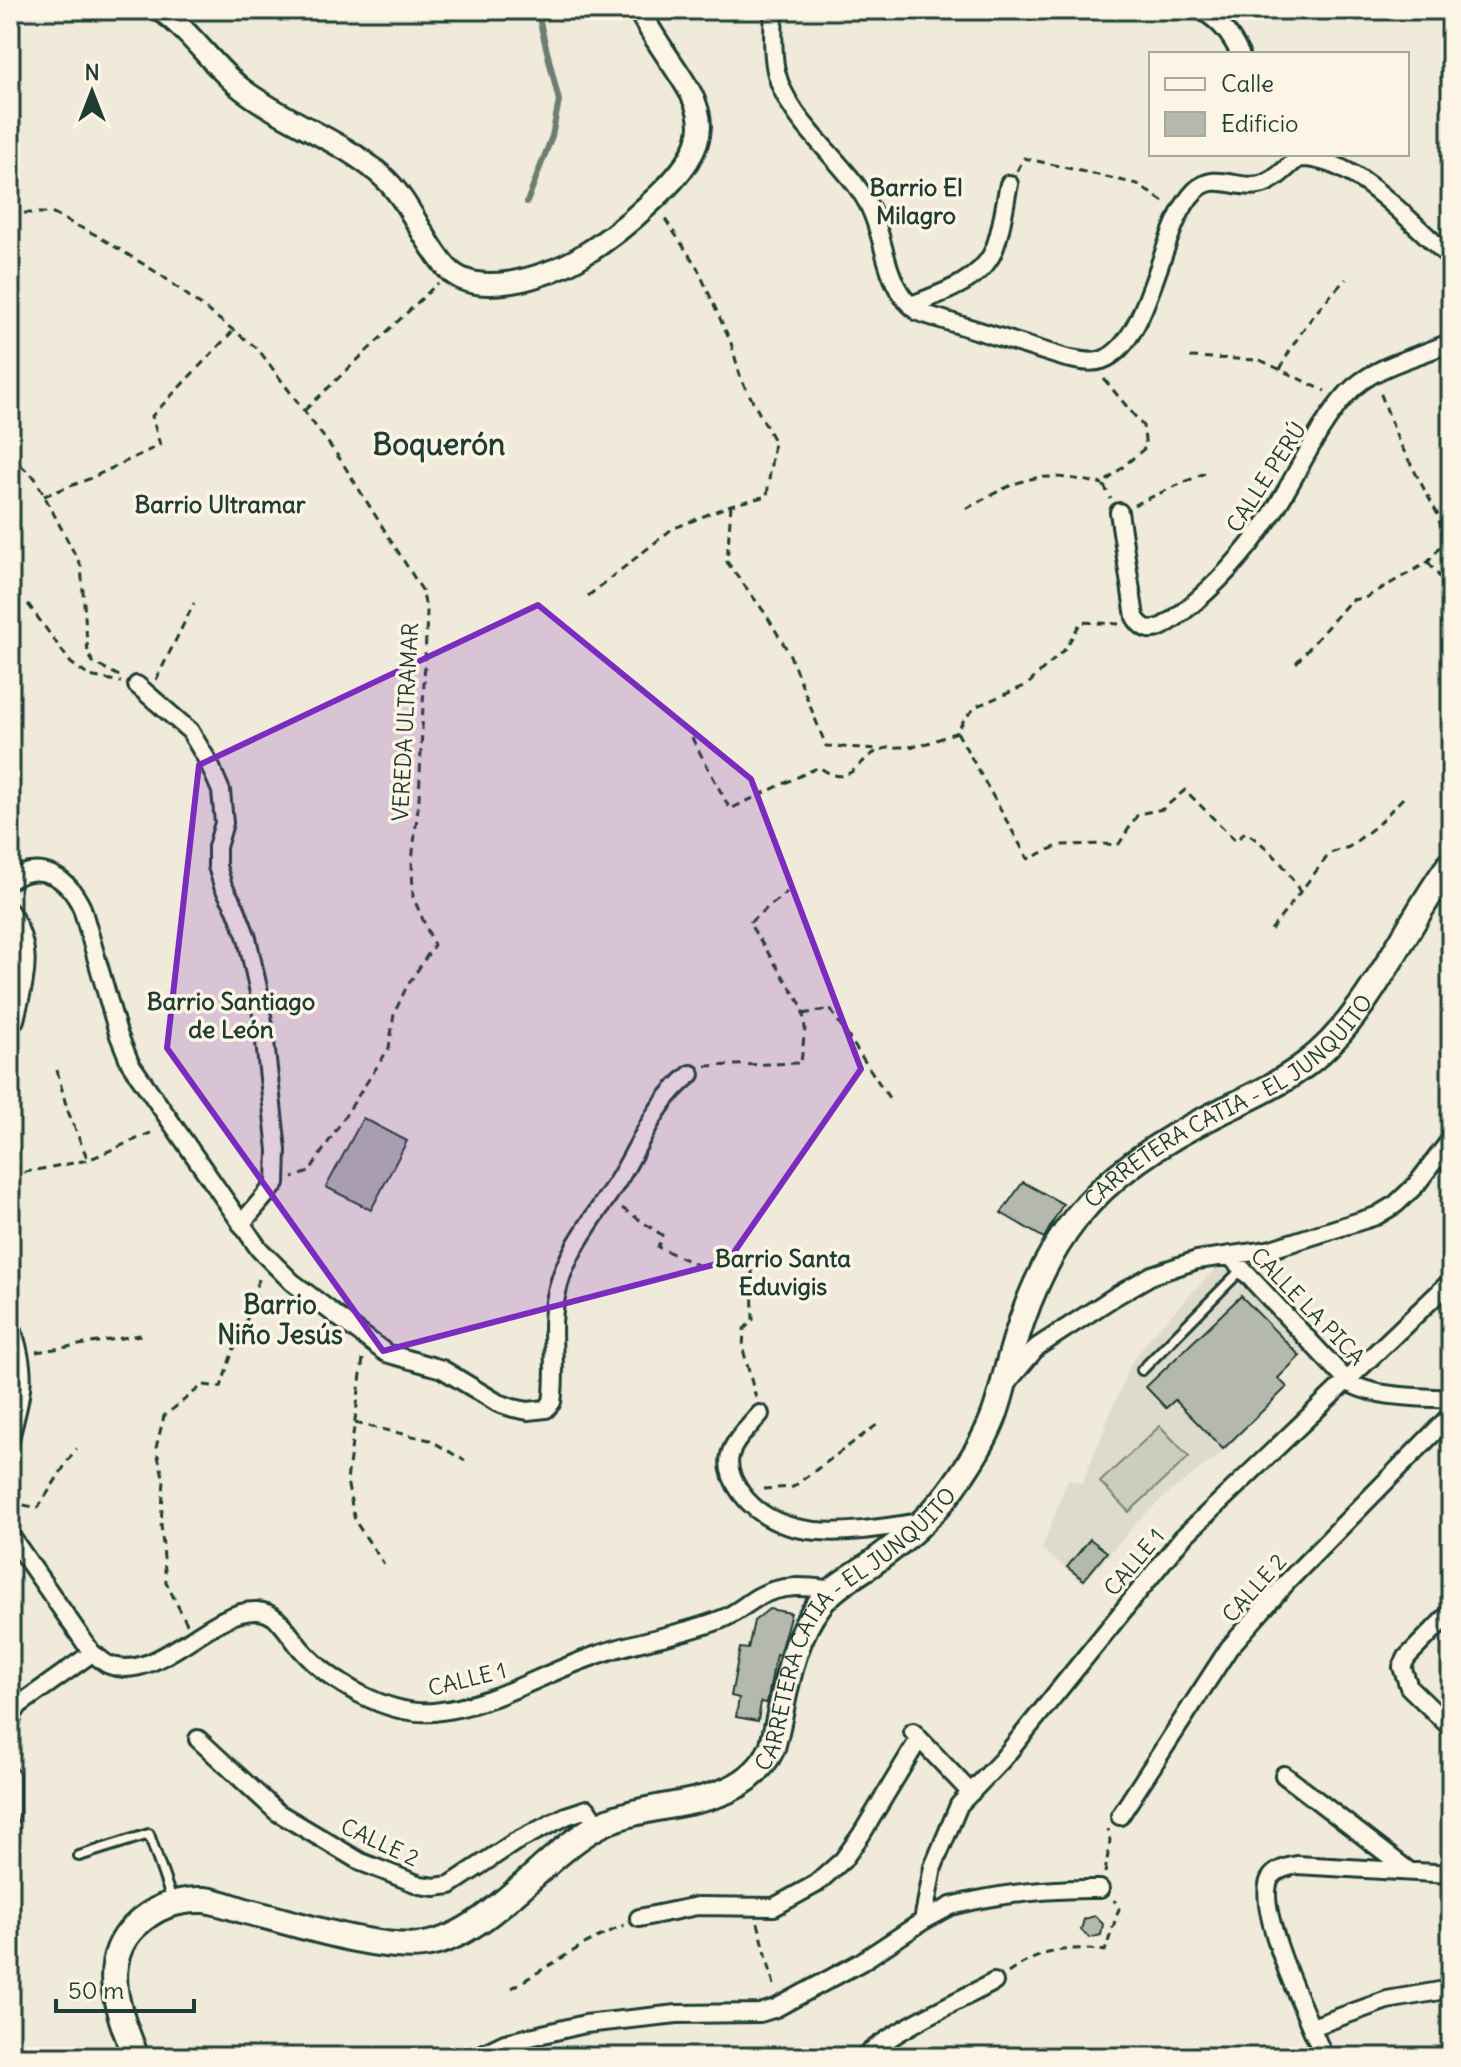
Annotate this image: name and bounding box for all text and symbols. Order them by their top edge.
north arrow [52,52,132,132]
legend [1149,52,1409,156]
text: N [84,58,100,86]
text: Calle [1221,68,1274,98]
text: Edificio [1221,108,1299,138]
district label: Barrio El Milagro [869,172,963,230]
street label: CALLE PERÚ [1220,417,1312,537]
district label: Boquerón [373,425,505,463]
district label: Barrio Ultramar [134,489,306,519]
street label: VEREDA ULTRAMAR [386,622,424,822]
district label: Barrio Santiago de León [147,986,315,1044]
street label: CARRETERA CATIA - EL JUNQUITO [1078,989,1378,1213]
street label: CALLE LA PICA [1245,1241,1371,1371]
district label: Barrio Santa Eduvigis [715,1243,851,1301]
district label: Barrio Niño Jesús [217,1288,343,1351]
street label: CARRETERA CATIA - EL JUNQUITO [748,1482,962,1777]
street label: CALLE 1 [1098,1523,1170,1601]
street label: CALLE 2 [1216,1548,1292,1628]
street label: CALLE 1 [425,1656,509,1702]
street label: CALLE 2 [337,1812,423,1872]
scale bar [56,1963,194,2013]
text: 50 m [68,1975,124,2005]

